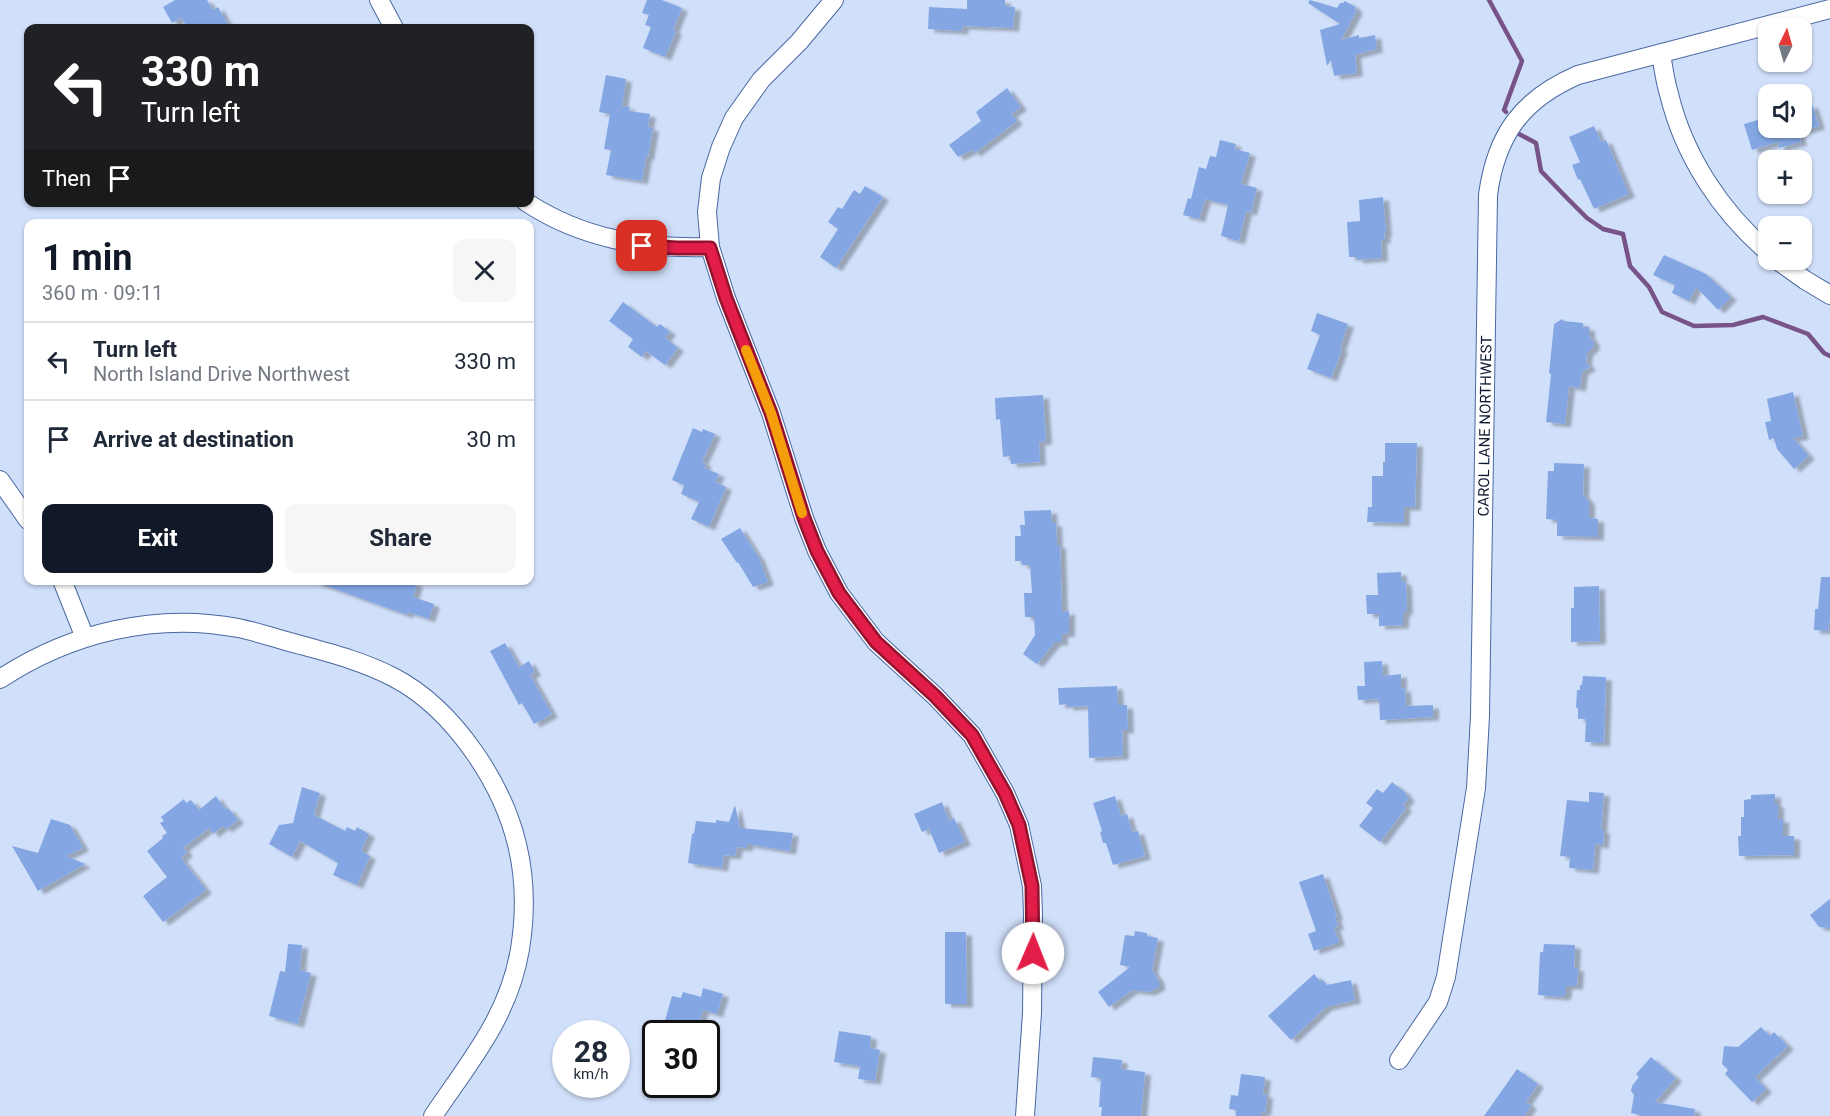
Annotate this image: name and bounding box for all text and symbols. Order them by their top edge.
north arrow [1758,18,1812,72]
map controls [1758,18,1812,270]
text: 330 m [141,47,260,96]
icon: left [42,48,120,126]
button: sound [1758,84,1812,138]
text: Turn left [141,97,241,129]
button: + [1758,150,1812,204]
icon: arrive [103,162,136,195]
text: Then [42,166,91,191]
button: − [1758,216,1812,270]
pin [616,220,667,271]
icon: arrive [625,229,658,262]
text: 1 min [42,237,133,279]
button: close [453,239,516,302]
text: 360 m · 09:11 [42,281,163,305]
street label: CAROL LANE NORTHWEST [1474,335,1496,517]
text: Turn left [93,337,177,362]
icon: left [42,345,75,378]
text: 330 m [454,349,516,374]
text: North Island Drive Northwest [93,362,350,386]
icon: arrive [42,423,75,456]
text: Arrive at destination [93,427,294,452]
text: 30 m [467,427,516,452]
button: Exit [42,504,273,573]
button: Share [285,504,516,573]
position arrow [1001,921,1065,985]
speed limit sign: 30 [642,1020,720,1098]
text: 28 [574,1034,608,1069]
text: km/h [573,1065,609,1083]

